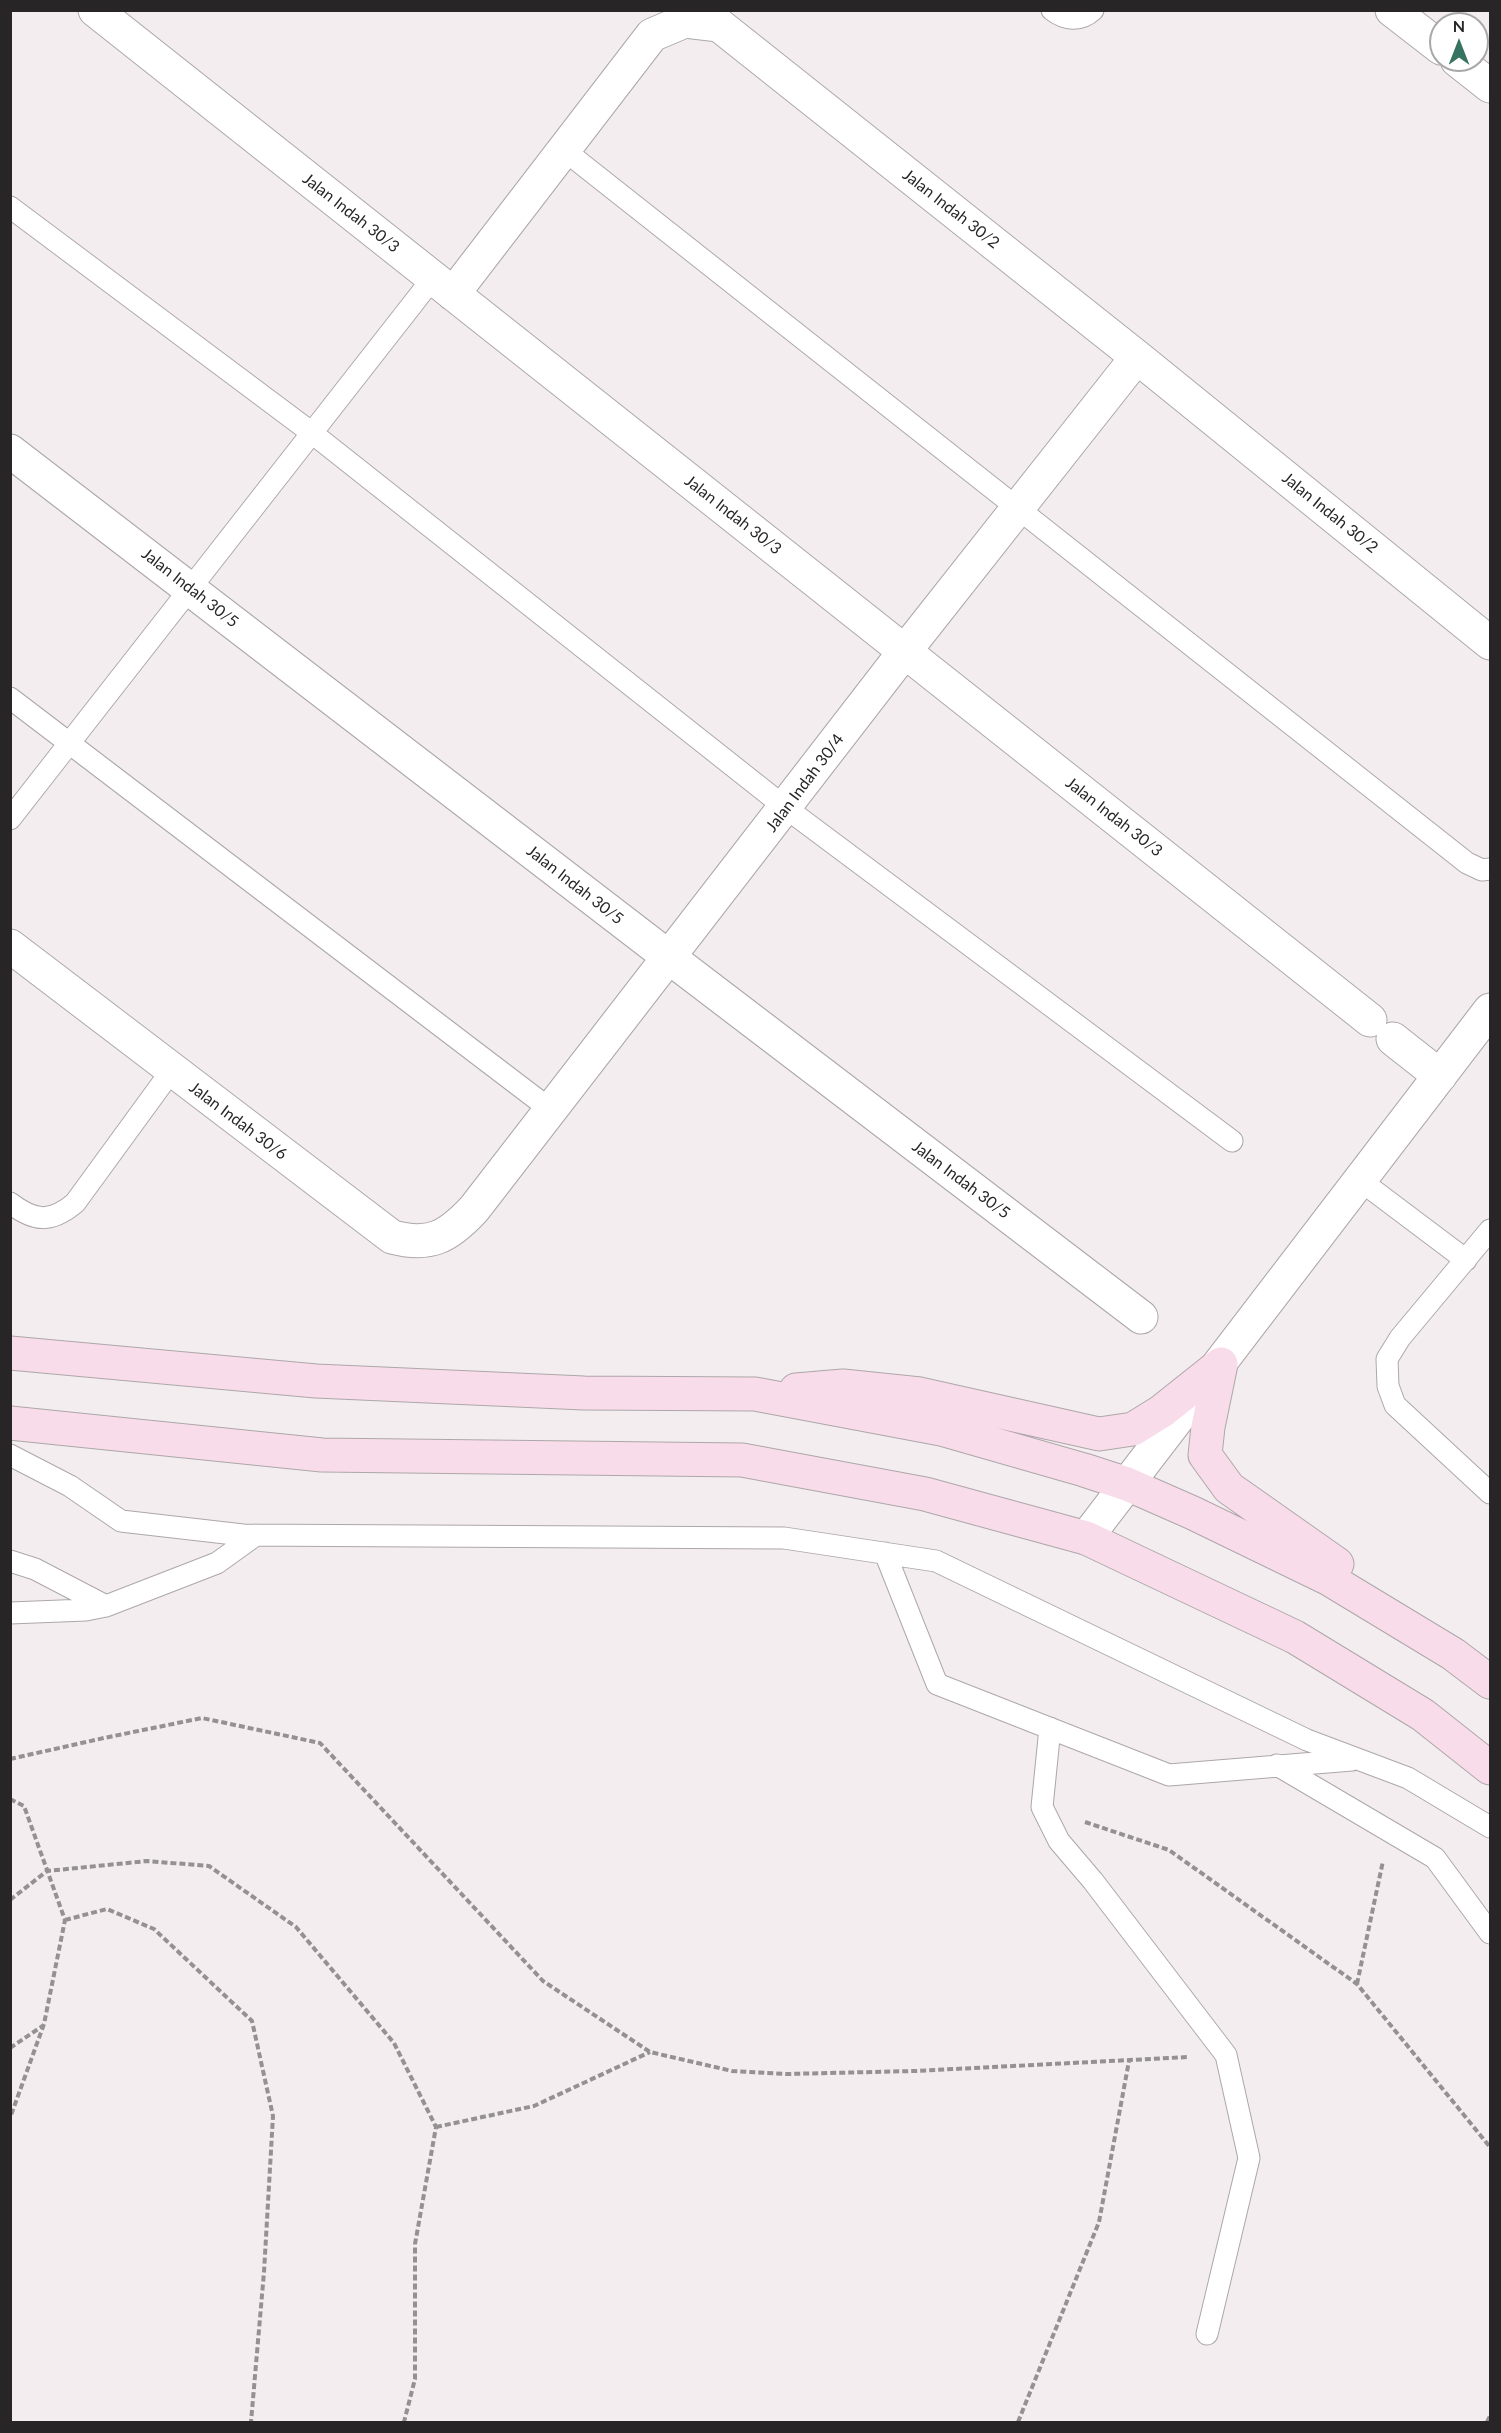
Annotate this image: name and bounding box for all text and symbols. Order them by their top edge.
north arrow [1429,12,1489,72]
text: N [1453,16,1465,35]
street label: Jalan Indah 30/2 [899,165,1003,253]
street label: Jalan Indah 30/3 [299,169,403,257]
street label: Jalan Indah 30/2 [1278,469,1382,557]
street label: Jalan Indah 30/3 [681,471,785,559]
street label: Jalan Indah 30/5 [138,544,242,632]
street label: Jalan Indah 30/4 [762,730,848,836]
street label: Jalan Indah 30/3 [1062,773,1166,861]
street label: Jalan Indah 30/5 [523,841,627,929]
street label: Jalan Indah 30/6 [185,1078,291,1164]
street label: Jalan Indah 30/5 [908,1137,1014,1223]

